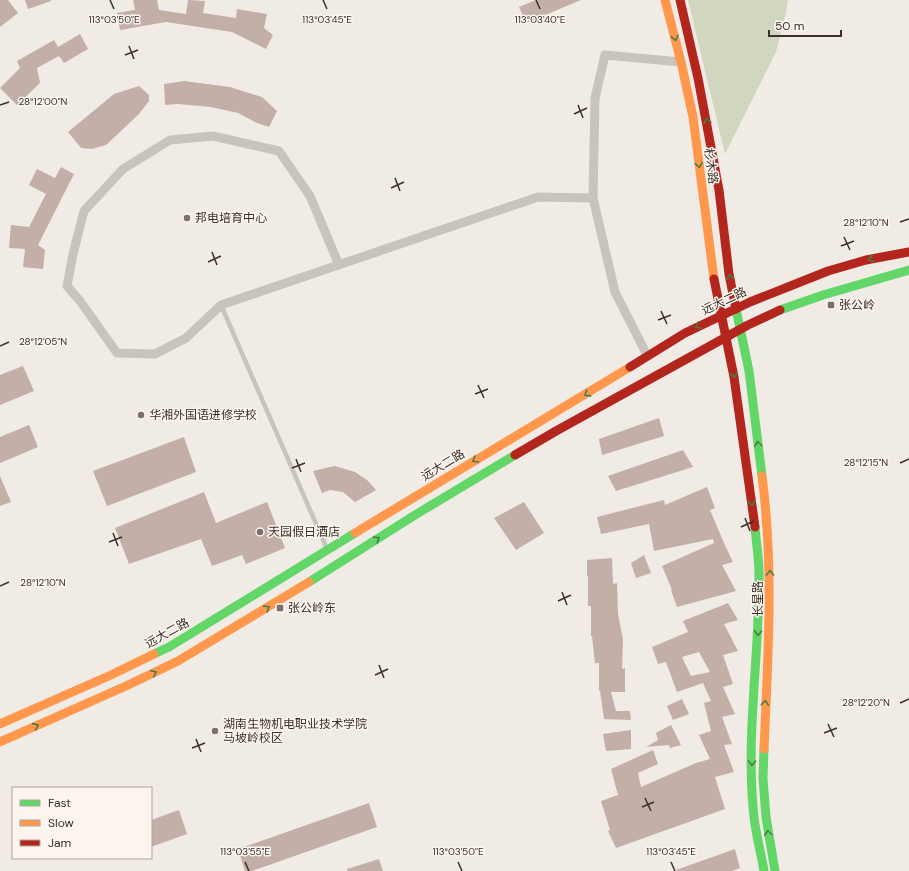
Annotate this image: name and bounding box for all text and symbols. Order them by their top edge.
scale bar [769,12,841,38]
text: 113°03'50"E [88,13,140,26]
text: 113°03'45"E [302,13,352,26]
text: 113°03'40"E [515,13,566,26]
text: 50 m [775,18,804,34]
one-way arrow [671,34,679,41]
text: 28°12'00"N [18,95,68,108]
one-way arrow [703,117,712,124]
street label: 杉木路 [701,147,721,185]
one-way arrow [694,162,703,168]
place label: 邦电培育中心 [195,210,267,226]
marker: 邦电培育中心 [182,213,192,223]
text: 28°12'10"N [843,216,889,229]
one-way arrow [868,255,874,263]
one-way arrow [726,274,735,280]
street label: 远大二路 [699,284,749,318]
place label: 张公岭 [839,297,875,313]
marker: 张公岭 [826,300,836,310]
one-way arrow [695,322,702,329]
text: 28°12'05"N [19,335,67,348]
one-way arrow [729,372,737,378]
one-way arrow [584,389,591,396]
place label: 华湘外国语进修学校 [149,407,257,423]
marker: 华湘外国语进修学校 [136,410,146,420]
one-way arrow [754,441,763,447]
street label: 远大二路 [418,446,468,484]
one-way arrow [472,456,479,463]
text: 28°12'15"N [844,456,888,469]
one-way arrow [747,500,755,507]
place label: 天园假日酒店 [268,524,340,540]
marker: 天园假日酒店 [255,527,265,537]
one-way arrow [373,536,380,544]
one-way arrow [766,570,774,576]
text: 28°12'10"N [20,576,66,589]
street label: 长星路 [750,581,766,617]
place label: 张公岭东 [288,600,336,616]
marker: 张公岭东 [275,603,285,613]
one-way arrow [263,605,270,613]
street label: 远大二路 [142,614,192,652]
one-way arrow [753,630,762,636]
one-way arrow [150,670,157,678]
text: 28°12'20"N [842,696,890,709]
one-way arrow [761,700,770,706]
place label: 湖南生物机电职业技术学院 马坡岭校区 [223,716,367,746]
one-way arrow [31,723,39,731]
marker: 湖南生物机电职业技术学院 马坡岭校区 [210,726,220,736]
one-way arrow [748,760,756,766]
legend [12,787,152,859]
text: Fast [48,795,71,811]
text: Slow [48,815,74,831]
one-way arrow [764,830,773,836]
text: Jam [48,835,71,851]
text: 113°03'55"E [220,845,270,858]
text: 113°03'50"E [432,845,484,858]
text: 113°03'45"E [646,845,696,858]

